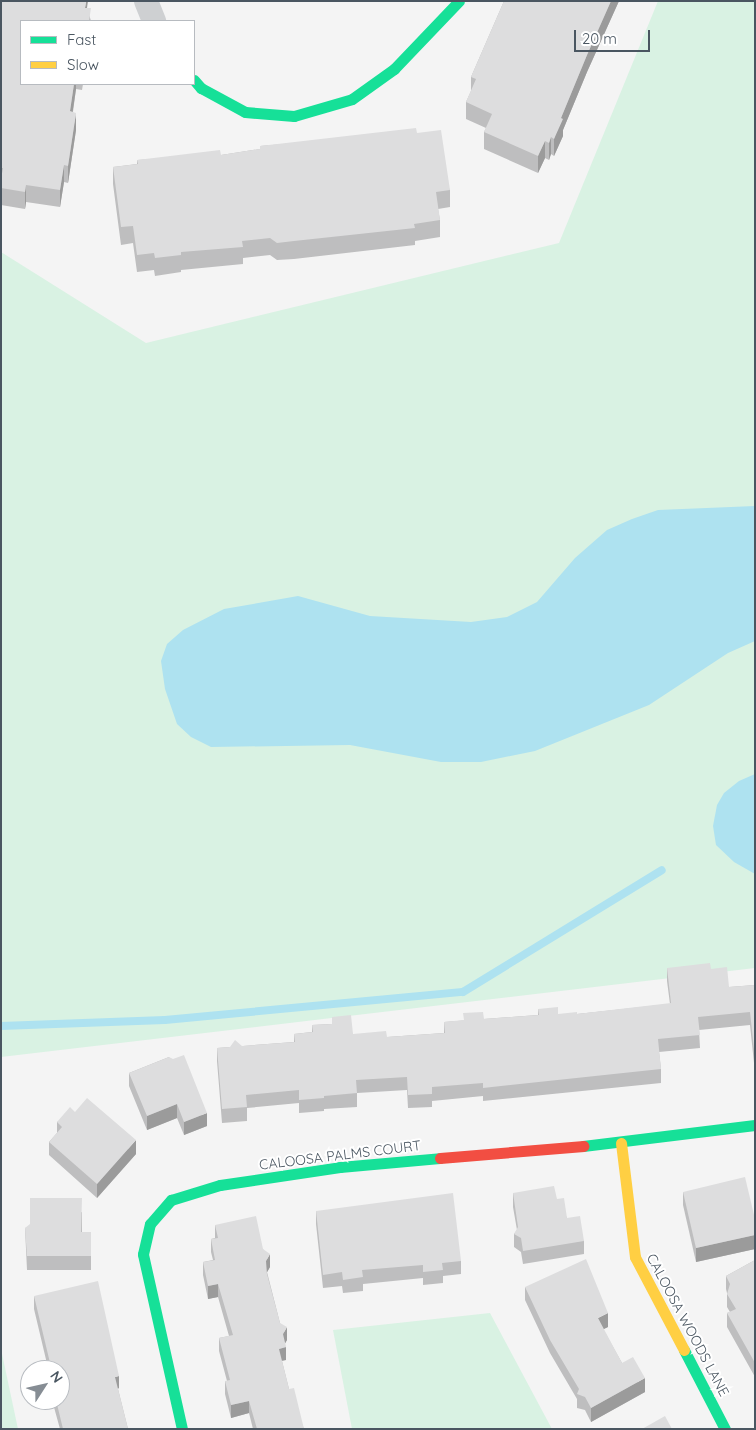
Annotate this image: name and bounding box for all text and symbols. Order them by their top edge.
legend [20,20,195,85]
scale bar [576,20,652,52]
text: 20 m [582,29,617,48]
text: Fast [67,30,96,49]
text: Slow [67,55,99,74]
street label: CALOOSA PALMS COURT [258,1137,422,1173]
street label: CALOOSA WOODS LANE [643,1251,733,1399]
north arrow [20,1360,70,1410]
text: N [46,1368,67,1386]

